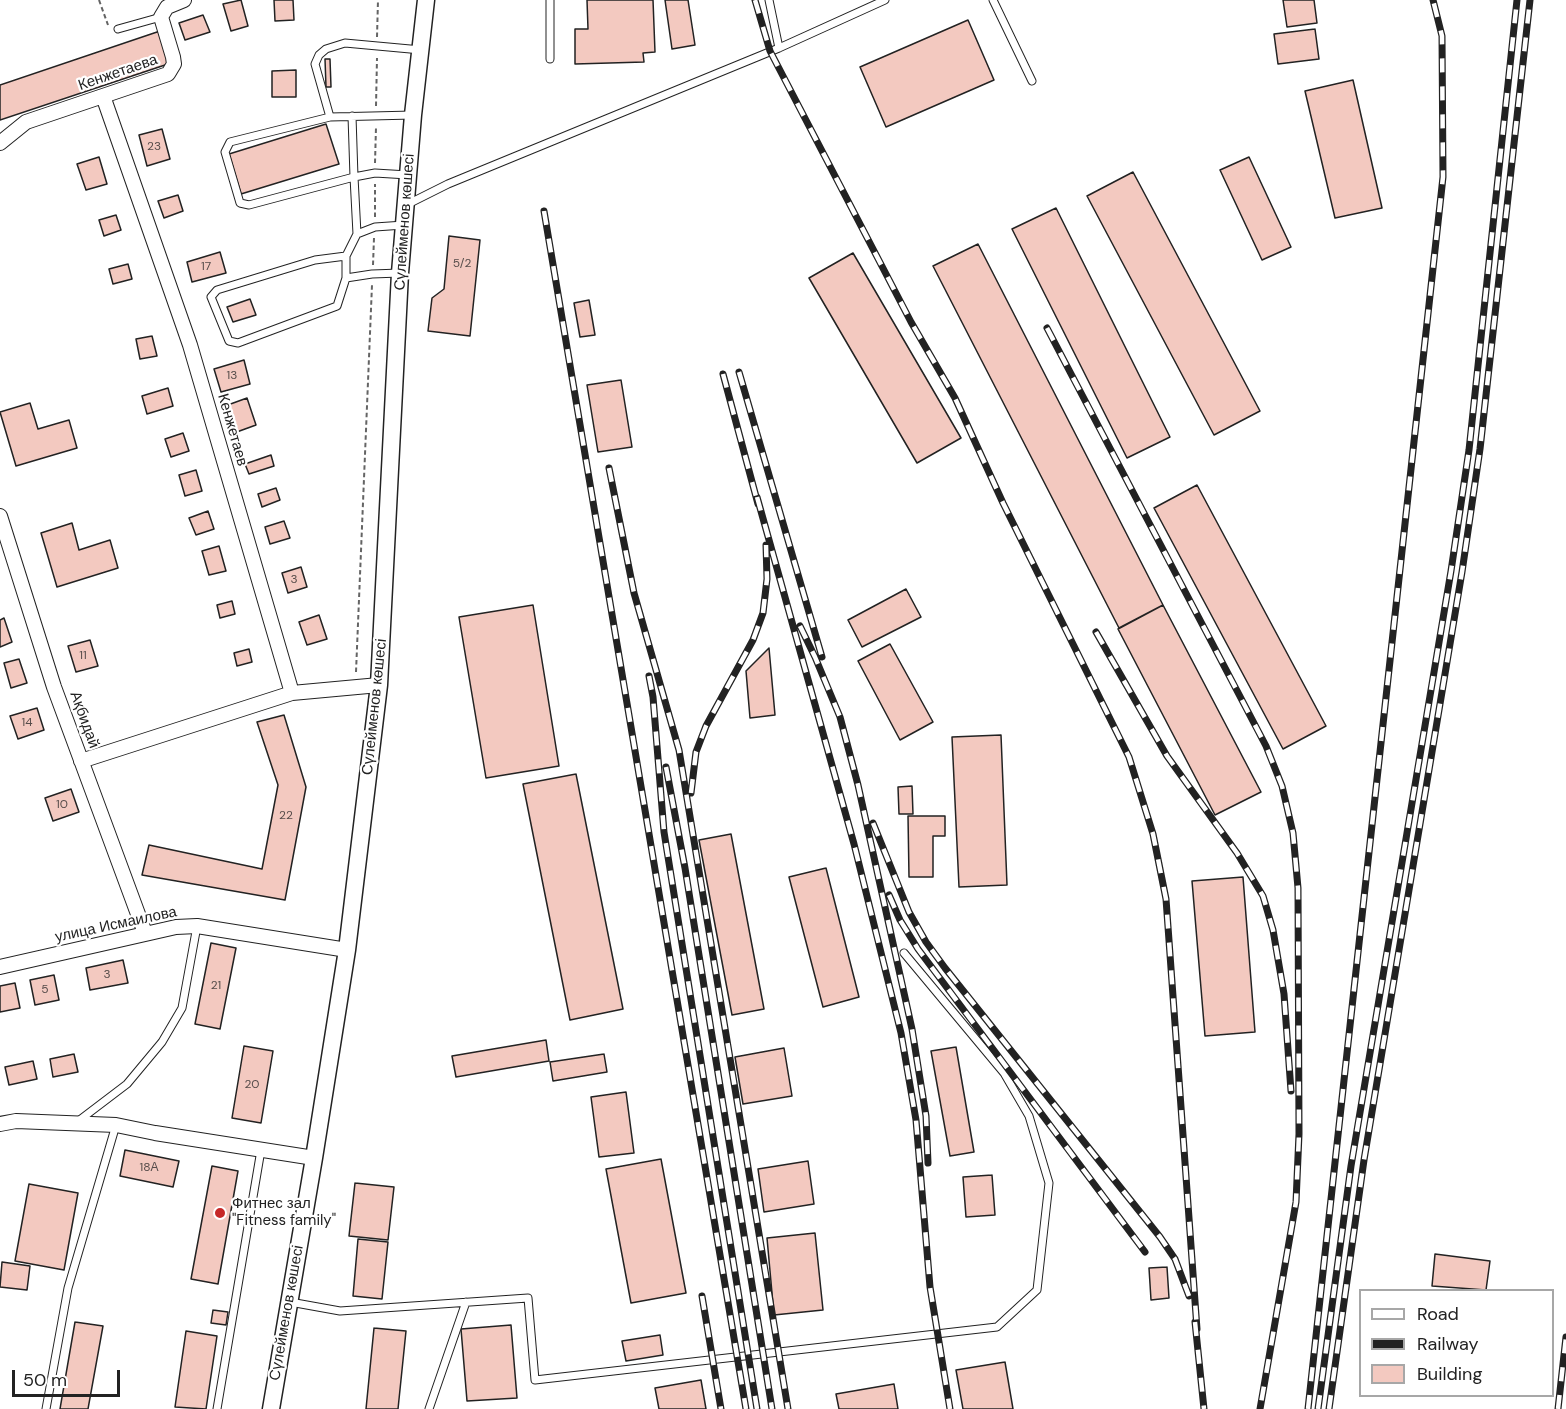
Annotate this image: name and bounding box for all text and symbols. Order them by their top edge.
street label: Кенжетаева [76,51,160,95]
house number: 23 [147,140,161,154]
street label: Сүлейменов көшесі [391,153,419,291]
house number: 5/2 [453,257,471,271]
house number: 17 [201,260,211,274]
house number: 13 [227,369,237,383]
street label: Кенжетаев [213,392,251,468]
house number: 3 [290,573,298,587]
street label: Сүлейменов көшесі [359,638,391,776]
house number: 11 [79,649,87,663]
street label: Ақбидай [65,689,103,751]
house number: 14 [21,716,33,730]
house number: 10 [56,798,68,812]
house number: 22 [279,809,293,823]
street label: улица Исмаилова [54,903,178,947]
house number: 3 [103,968,111,982]
house number: 21 [211,979,221,993]
house number: 5 [41,983,49,997]
house number: 20 [245,1078,259,1092]
house number: 18А [139,1161,159,1175]
place label: Фитнес зал "Fitness family" [232,1195,336,1230]
marker: Фитнес зал "Fitness family" [213,1206,227,1220]
street label: Сүлейменов көшесі [266,1244,308,1382]
legend [1359,1289,1554,1397]
text: Road [1417,1302,1459,1326]
text: Railway [1417,1332,1479,1356]
scale bar [15,1358,123,1396]
text: Building [1417,1362,1482,1386]
text: 50 m [23,1368,67,1392]

